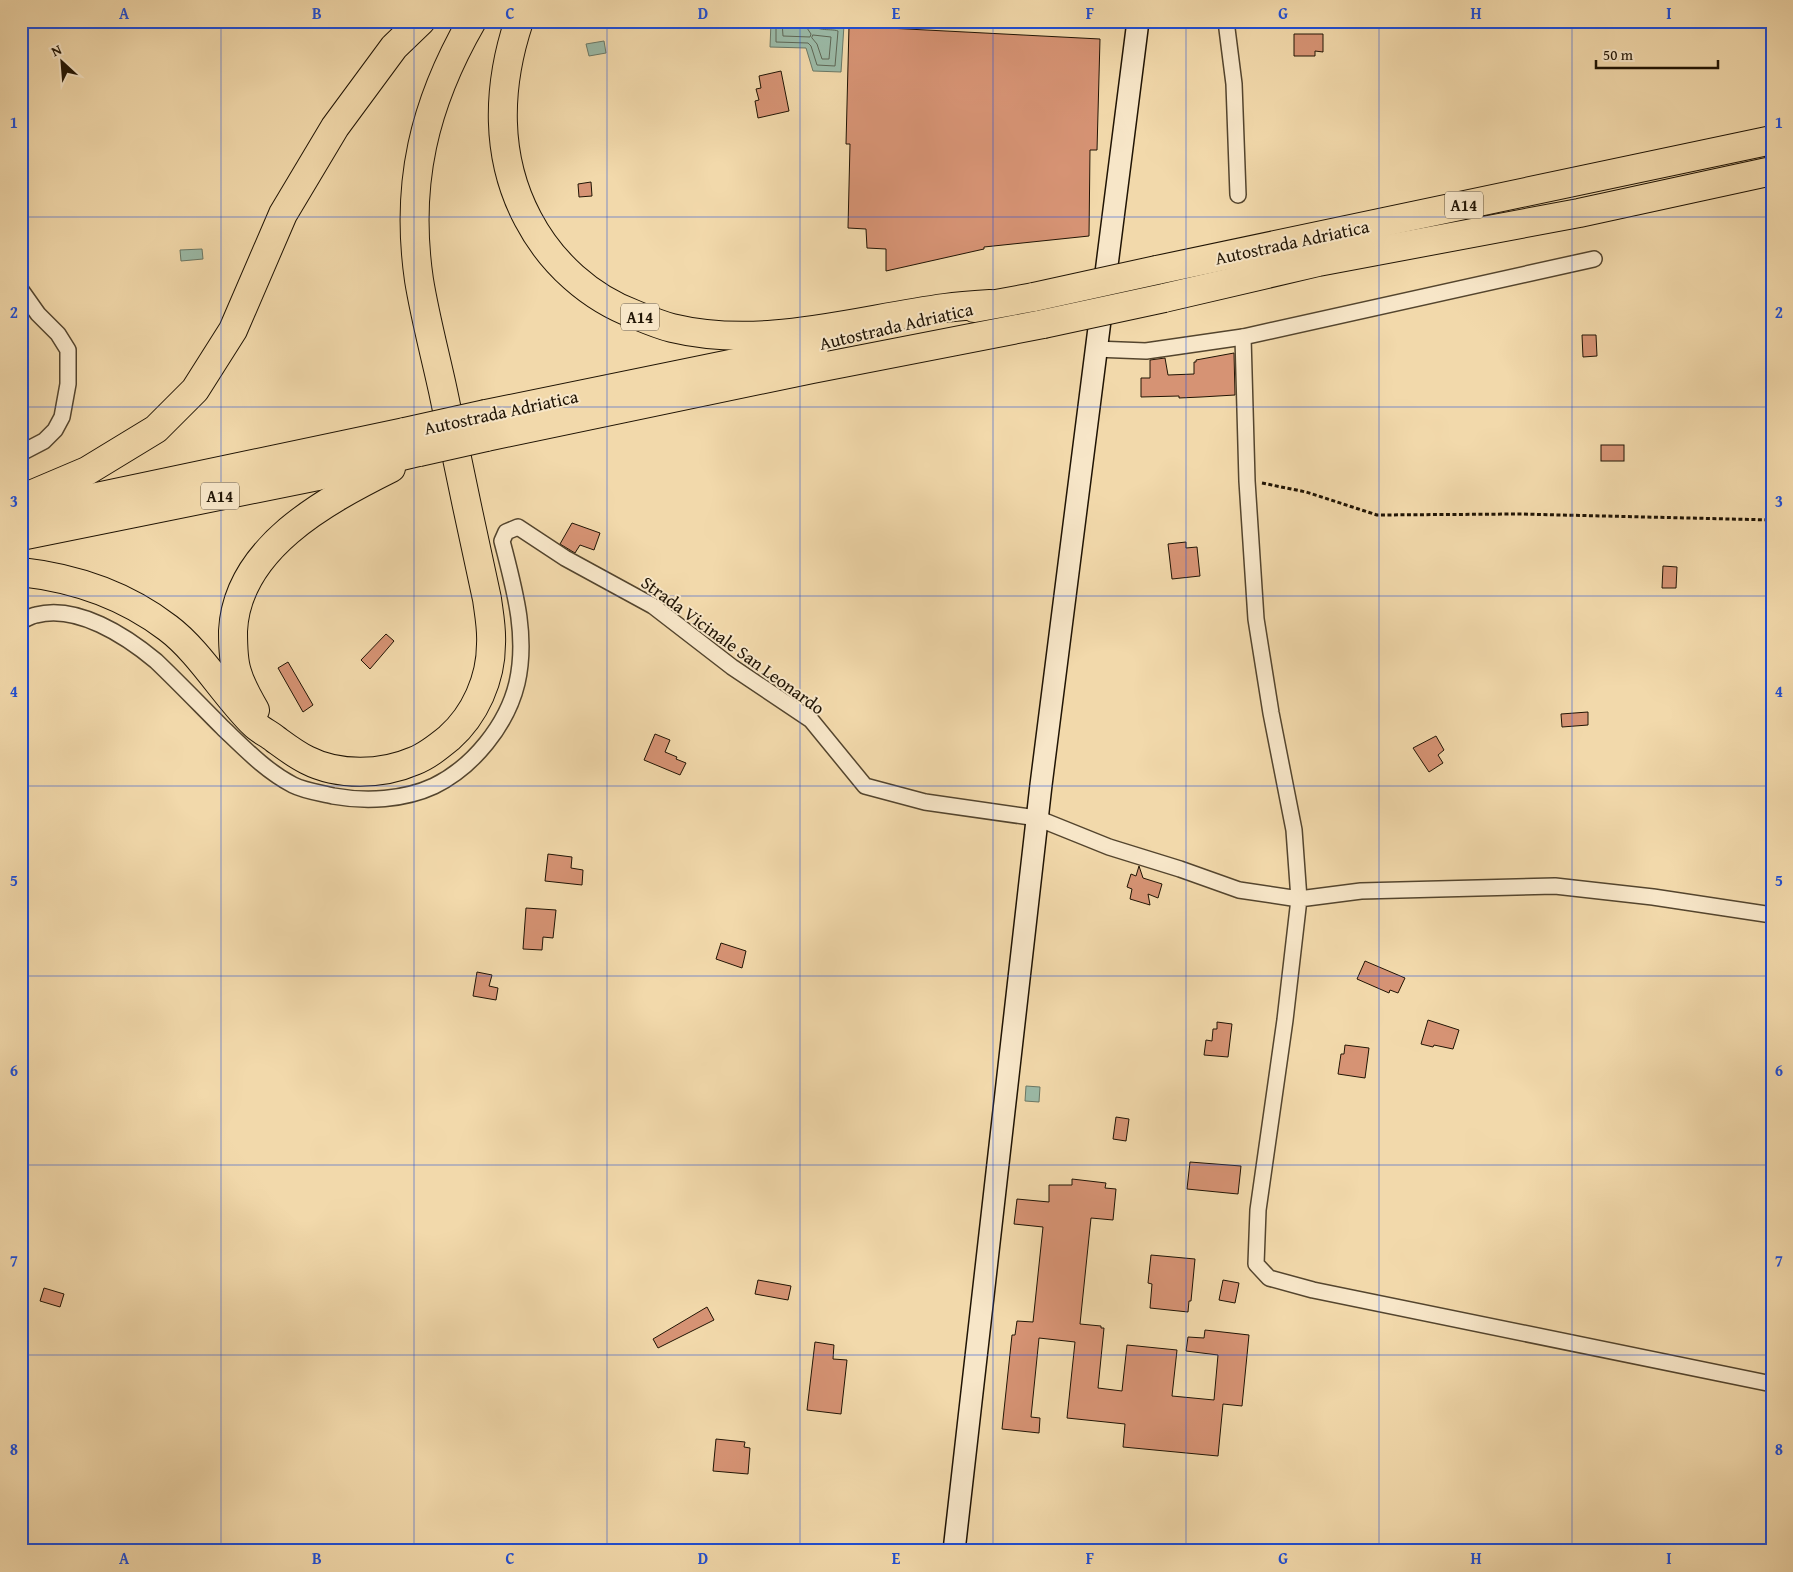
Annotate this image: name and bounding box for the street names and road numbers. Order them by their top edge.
road number: A14 [1445,192,1483,218]
street label: Autostrada Adriatica [1212,212,1372,272]
street label: Autostrada Adriatica [817,295,976,357]
road number: A14 [621,304,659,330]
street label: Autostrada Adriatica [421,382,581,442]
road number: A14 [201,482,239,510]
street label: Strada Vicinale San Leonardo [636,569,830,721]

